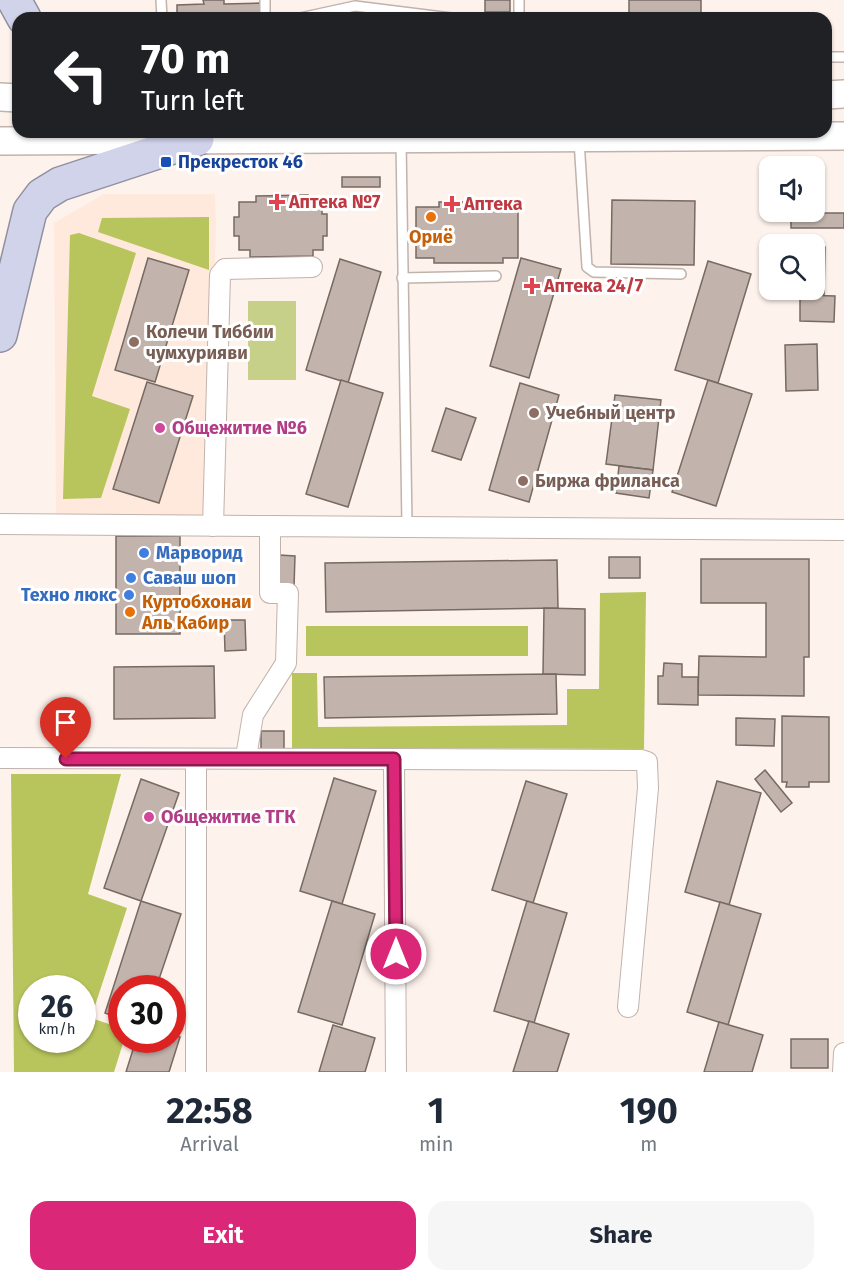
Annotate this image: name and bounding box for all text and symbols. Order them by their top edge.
text: 70 m [141,34,230,84]
icon: left [42,36,120,114]
text: Turn left [141,85,244,117]
place label: Прекресток 46 [178,151,303,173]
marker: Прекресток 46 [159,155,173,169]
map controls [759,156,825,300]
button: sound [759,156,825,222]
place label: Аптека №7 [288,191,381,213]
place label: Аптека [463,193,523,215]
marker: Аптека №7 [270,195,284,209]
marker: Аптека [445,197,459,211]
marker: Ориё [424,210,438,224]
place label: Ориё [409,226,453,248]
button: search [759,234,825,300]
place label: Аптека 24/7 [543,275,644,297]
marker: Аптека 24/7 [525,279,539,293]
place label: Колечи Тиббии чумхурияви [146,321,274,364]
marker: Колечи Тиббии чумхурияви [127,335,141,349]
place label: Учебный центр [545,402,676,424]
marker: Учебный центр [527,406,541,420]
place label: Общежитие №6 [172,417,307,439]
marker: Общежитие №6 [153,421,167,435]
place label: Биржа фриланса [535,470,680,492]
marker: Биржа фриланса [516,474,530,488]
place label: Марворид [156,542,243,564]
marker: Марворид [137,546,151,560]
place label: Саваш шоп [143,567,236,589]
marker: Саваш шоп [124,571,138,585]
place label: Техно люкс [21,584,117,606]
marker: Техно люкс [122,588,136,602]
place label: Куртобхонаи Аль Кабир [141,591,252,634]
marker: Куртобхонаи Аль Кабир [123,605,137,619]
pin [40,697,91,759]
icon: arrive [49,706,82,739]
place label: Общежитие ТГК [161,806,296,828]
marker: Общежитие ТГК [142,810,156,824]
position arrow [364,922,428,986]
speed limit sign: 30 [108,975,186,1053]
text: 26 [41,989,73,1025]
text: km/h [38,1020,76,1038]
text: 22:58 [166,1089,253,1133]
text: 1 [428,1089,445,1133]
text: 190 [620,1089,678,1133]
text: Arrival [180,1132,239,1156]
text: min [419,1132,453,1156]
text: m [640,1132,657,1156]
button: Exit [30,1201,416,1270]
button: Share [428,1201,814,1270]

